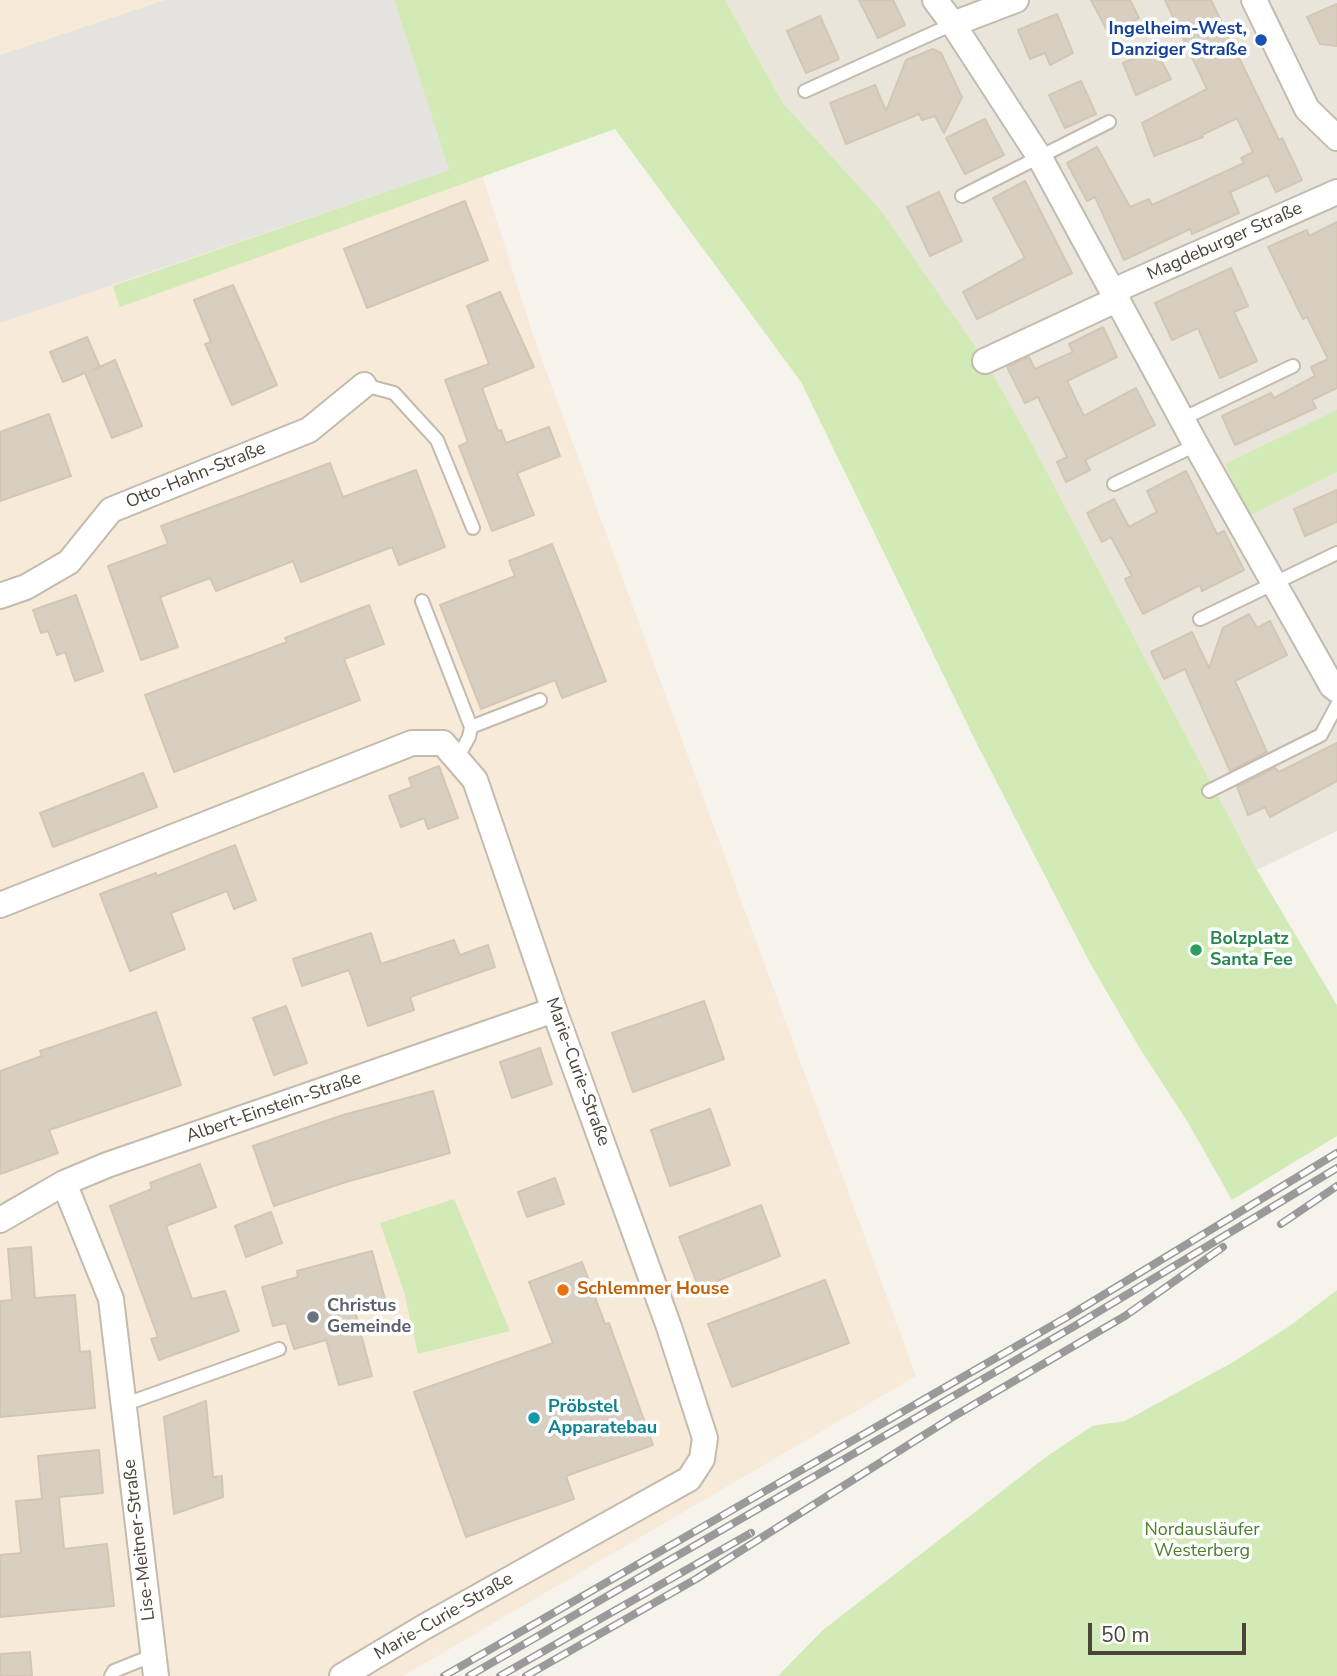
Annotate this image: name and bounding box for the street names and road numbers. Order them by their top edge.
street label: Magdeburger Straße [1144,198,1306,286]
street label: Otto-Hahn-Straße [123,438,269,514]
street label: Marie-Curie-Straße [540,995,614,1149]
street label: Albert-Einstein-Straße [184,1068,364,1148]
street label: Lise-Meitner-Straße [119,1458,161,1622]
street label: Marie-Curie-Straße [371,1569,517,1665]

